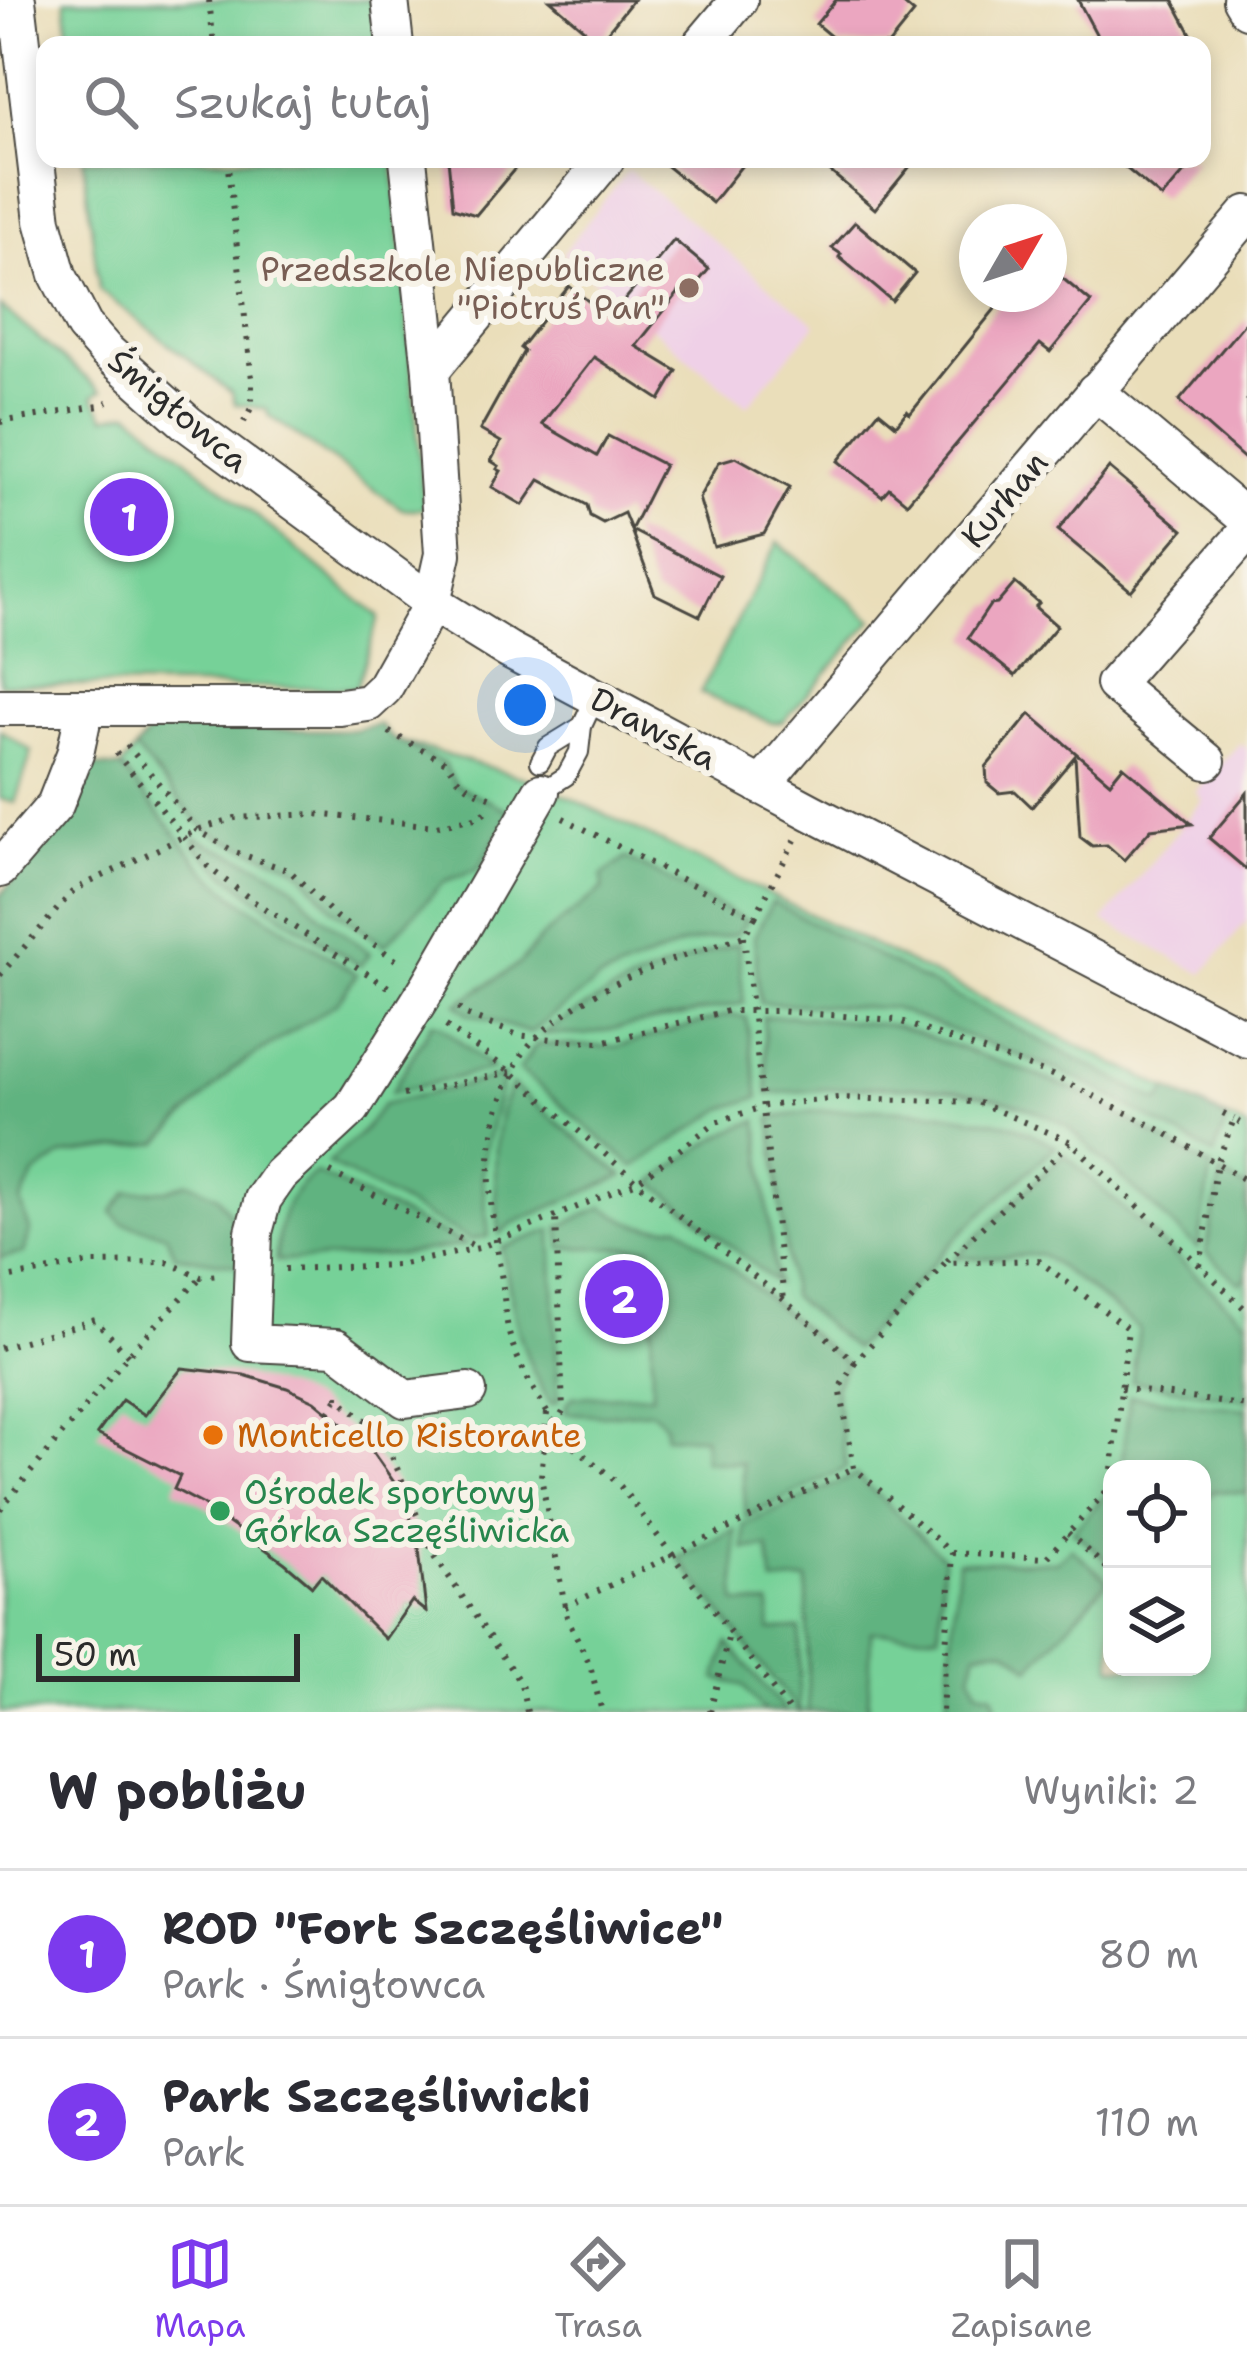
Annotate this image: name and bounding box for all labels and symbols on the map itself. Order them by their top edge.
north arrow [959,204,1067,312]
place label: Przedszkole Niepubliczne "Piotruś Pan" [261,247,665,330]
marker: Przedszkole Niepubliczne "Piotruś Pan" [676,275,702,301]
street label: Śmigłowca [99,338,259,483]
street label: Kurhan [951,441,1058,557]
pin: 1 [90,472,168,562]
your location [495,675,555,735]
street label: Drawska [583,676,725,781]
pin: 2 [585,1254,663,1344]
place label: Monticello Ristorante [237,1413,582,1458]
marker: Monticello Ristorante [200,1422,226,1448]
place label: Ośrodek sportowy Górka Szczęśliwicka [244,1470,569,1553]
marker: Ośrodek sportowy Górka Szczęśliwicka [207,1498,233,1524]
scale bar [36,1628,300,1681]

